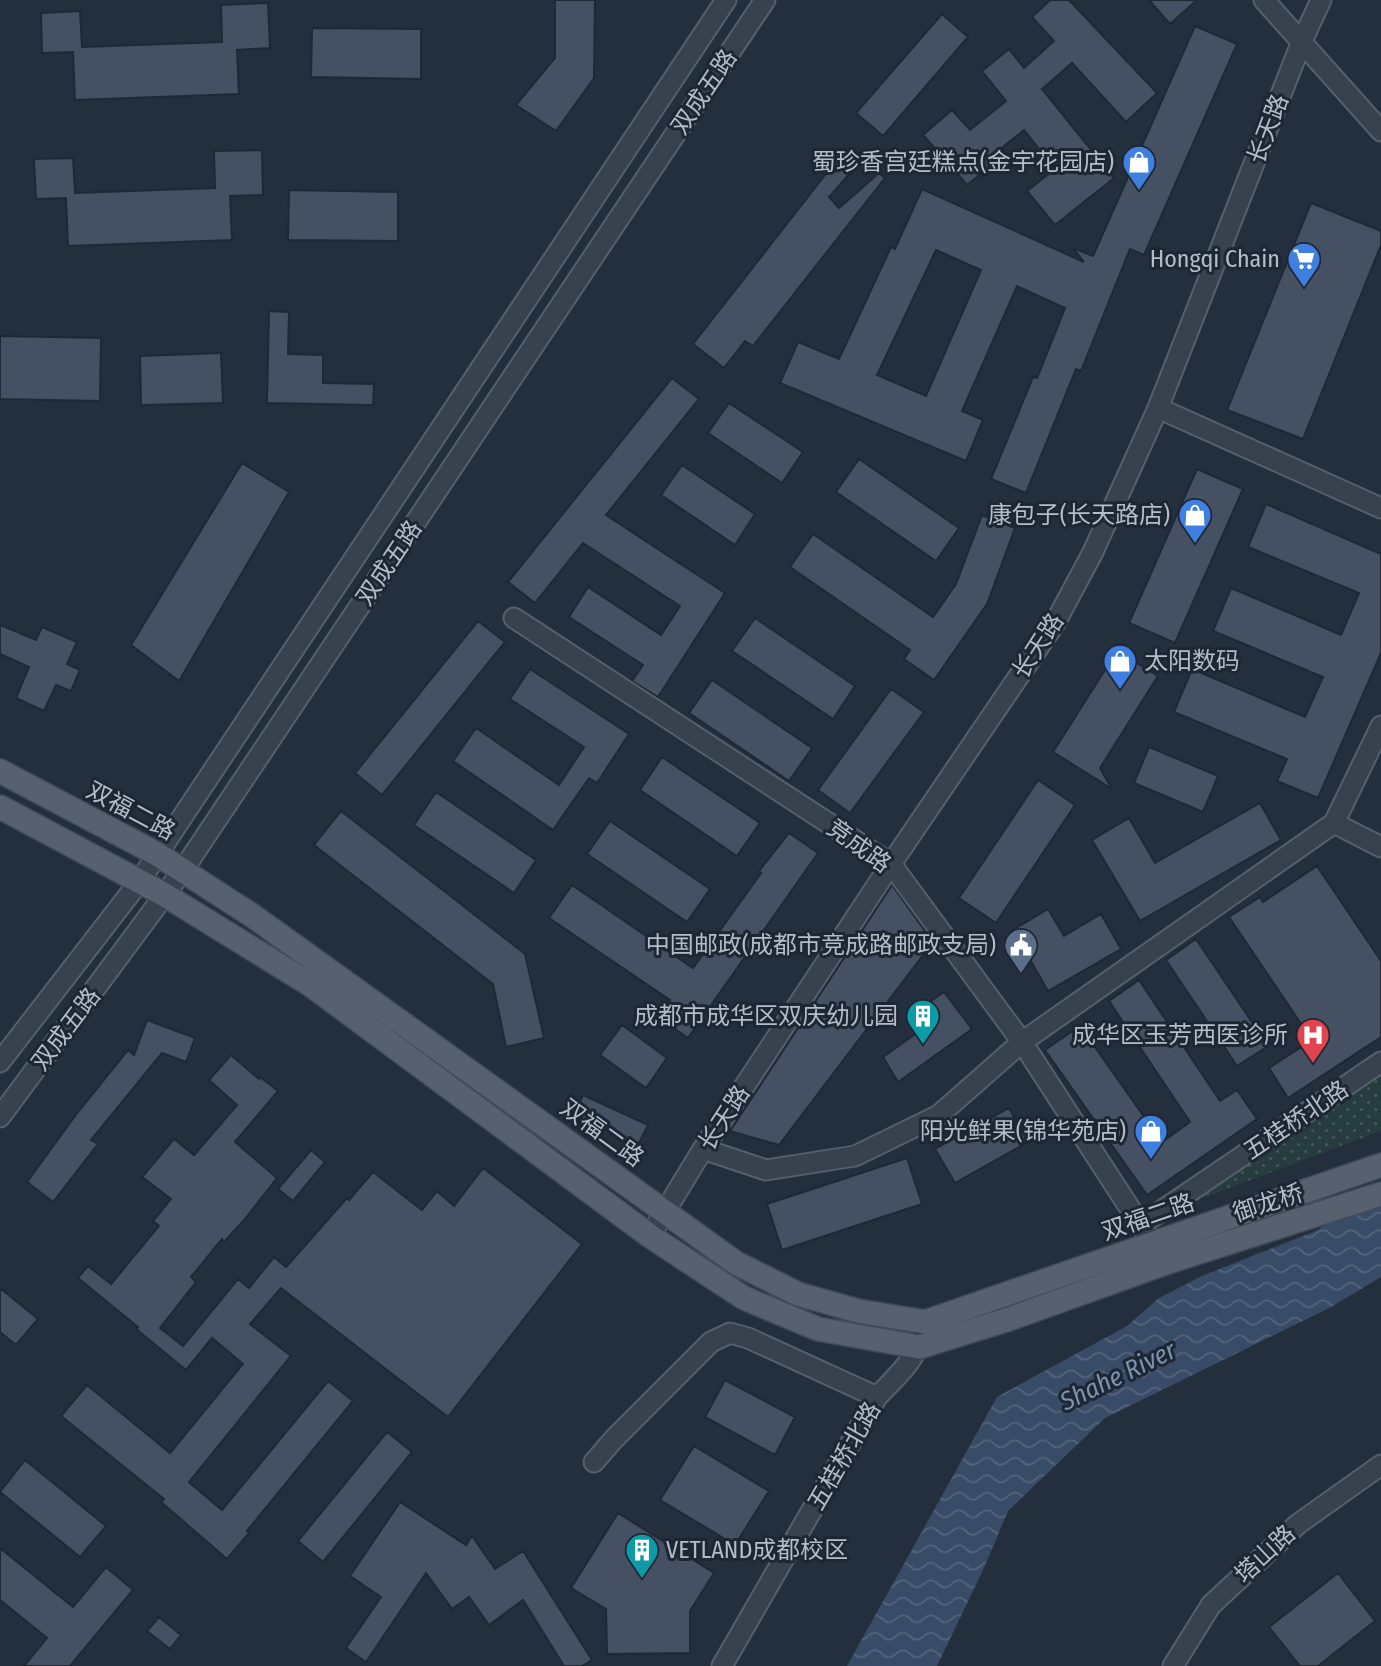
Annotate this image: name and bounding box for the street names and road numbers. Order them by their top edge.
street label: 双成五路 [666,44,742,140]
street label: 长天路 [1242,90,1294,168]
street label: 双成五路 [351,515,427,611]
street label: 长天路 [1007,608,1069,684]
street label: 双福二路 [82,776,180,846]
street label: 竞成路 [822,814,896,878]
street label: 双成五路 [26,982,106,1076]
street label: 五桂桥北路 [1238,1075,1354,1165]
street label: 长天路 [693,1080,755,1156]
street label: 双福二路 [555,1093,649,1173]
street label: 御龙桥 [1229,1179,1307,1227]
street label: 双福二路 [1098,1188,1198,1246]
street label: 五桂桥北路 [802,1397,886,1515]
street label: 塔山路 [1229,1519,1301,1589]

